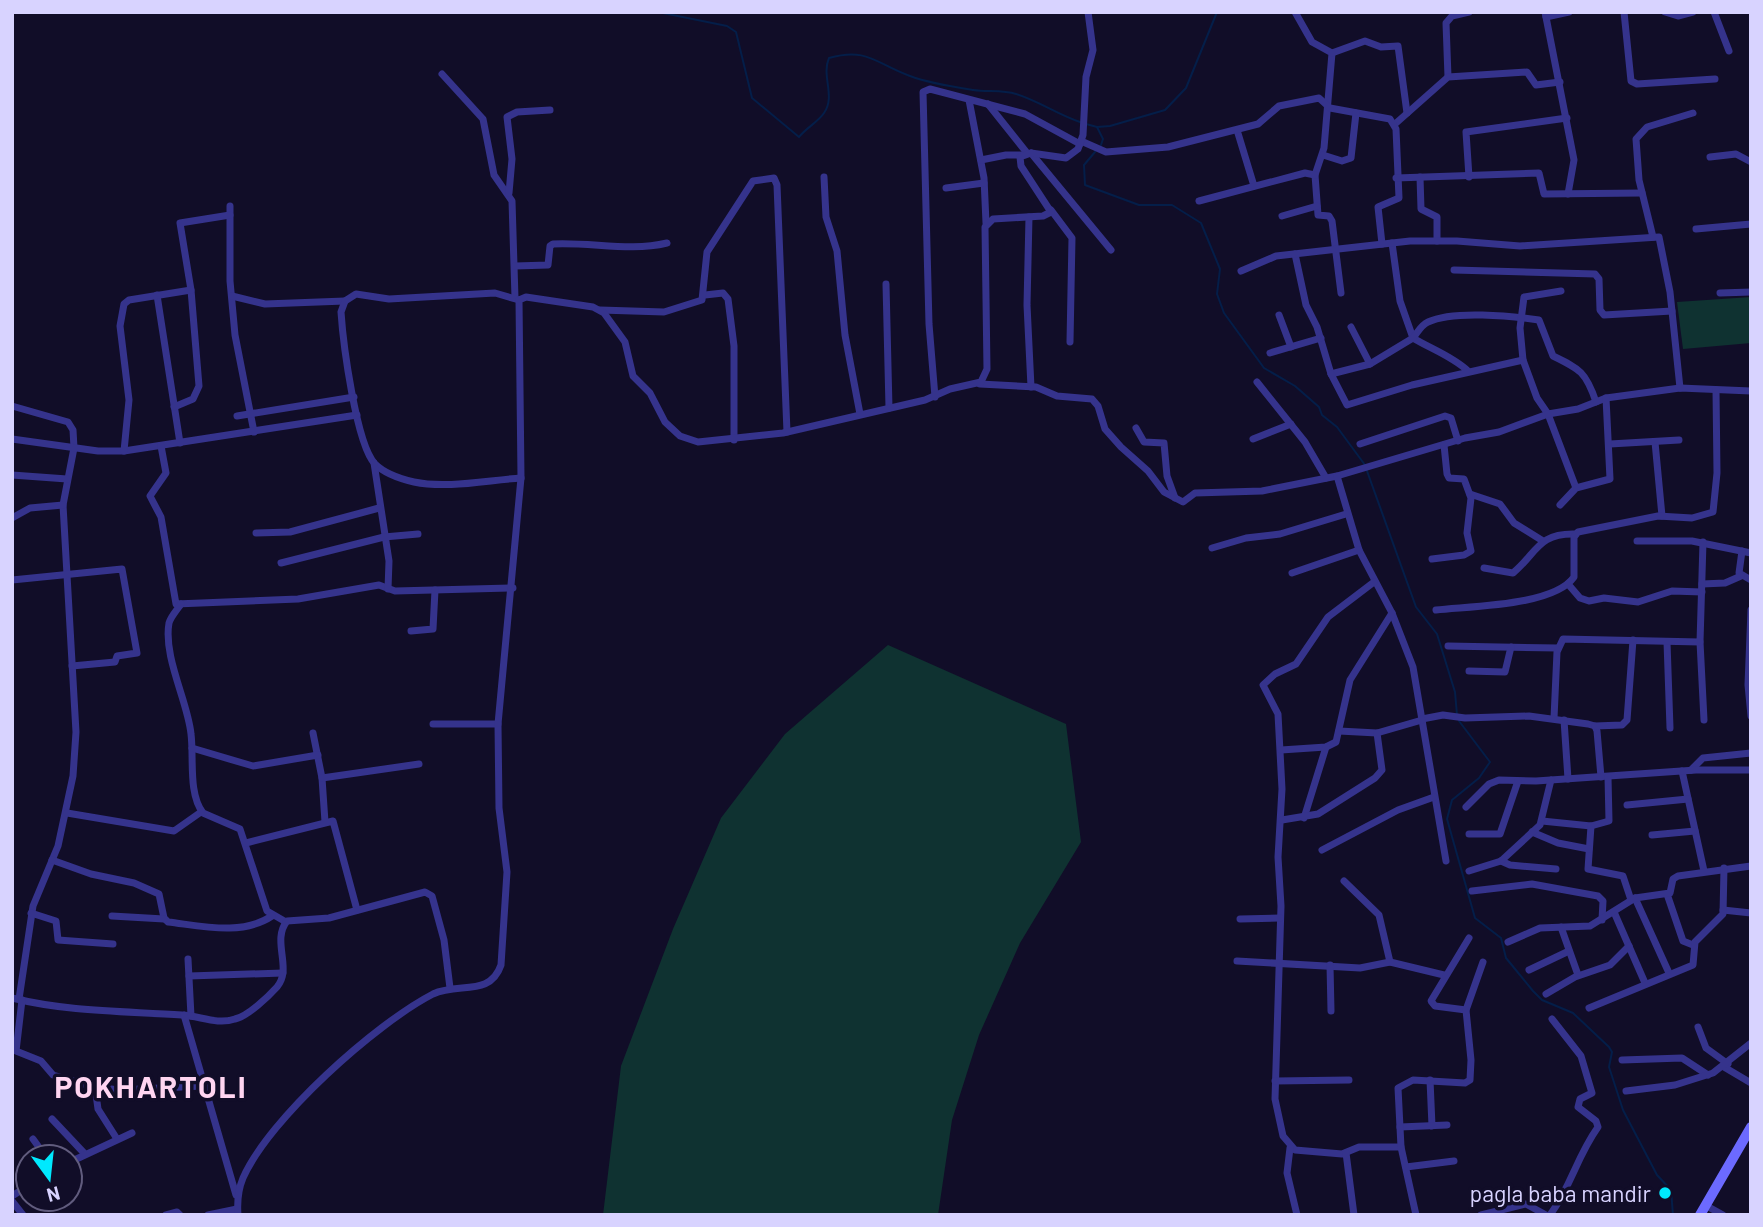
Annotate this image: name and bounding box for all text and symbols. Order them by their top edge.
district label: POKHARTOLI [54,1068,248,1104]
north arrow [14,1143,84,1213]
place label: pagla baba mandir [1470,1179,1652,1207]
text: N [44,1182,63,1208]
marker: pagla baba mandir [1657,1185,1673,1201]

